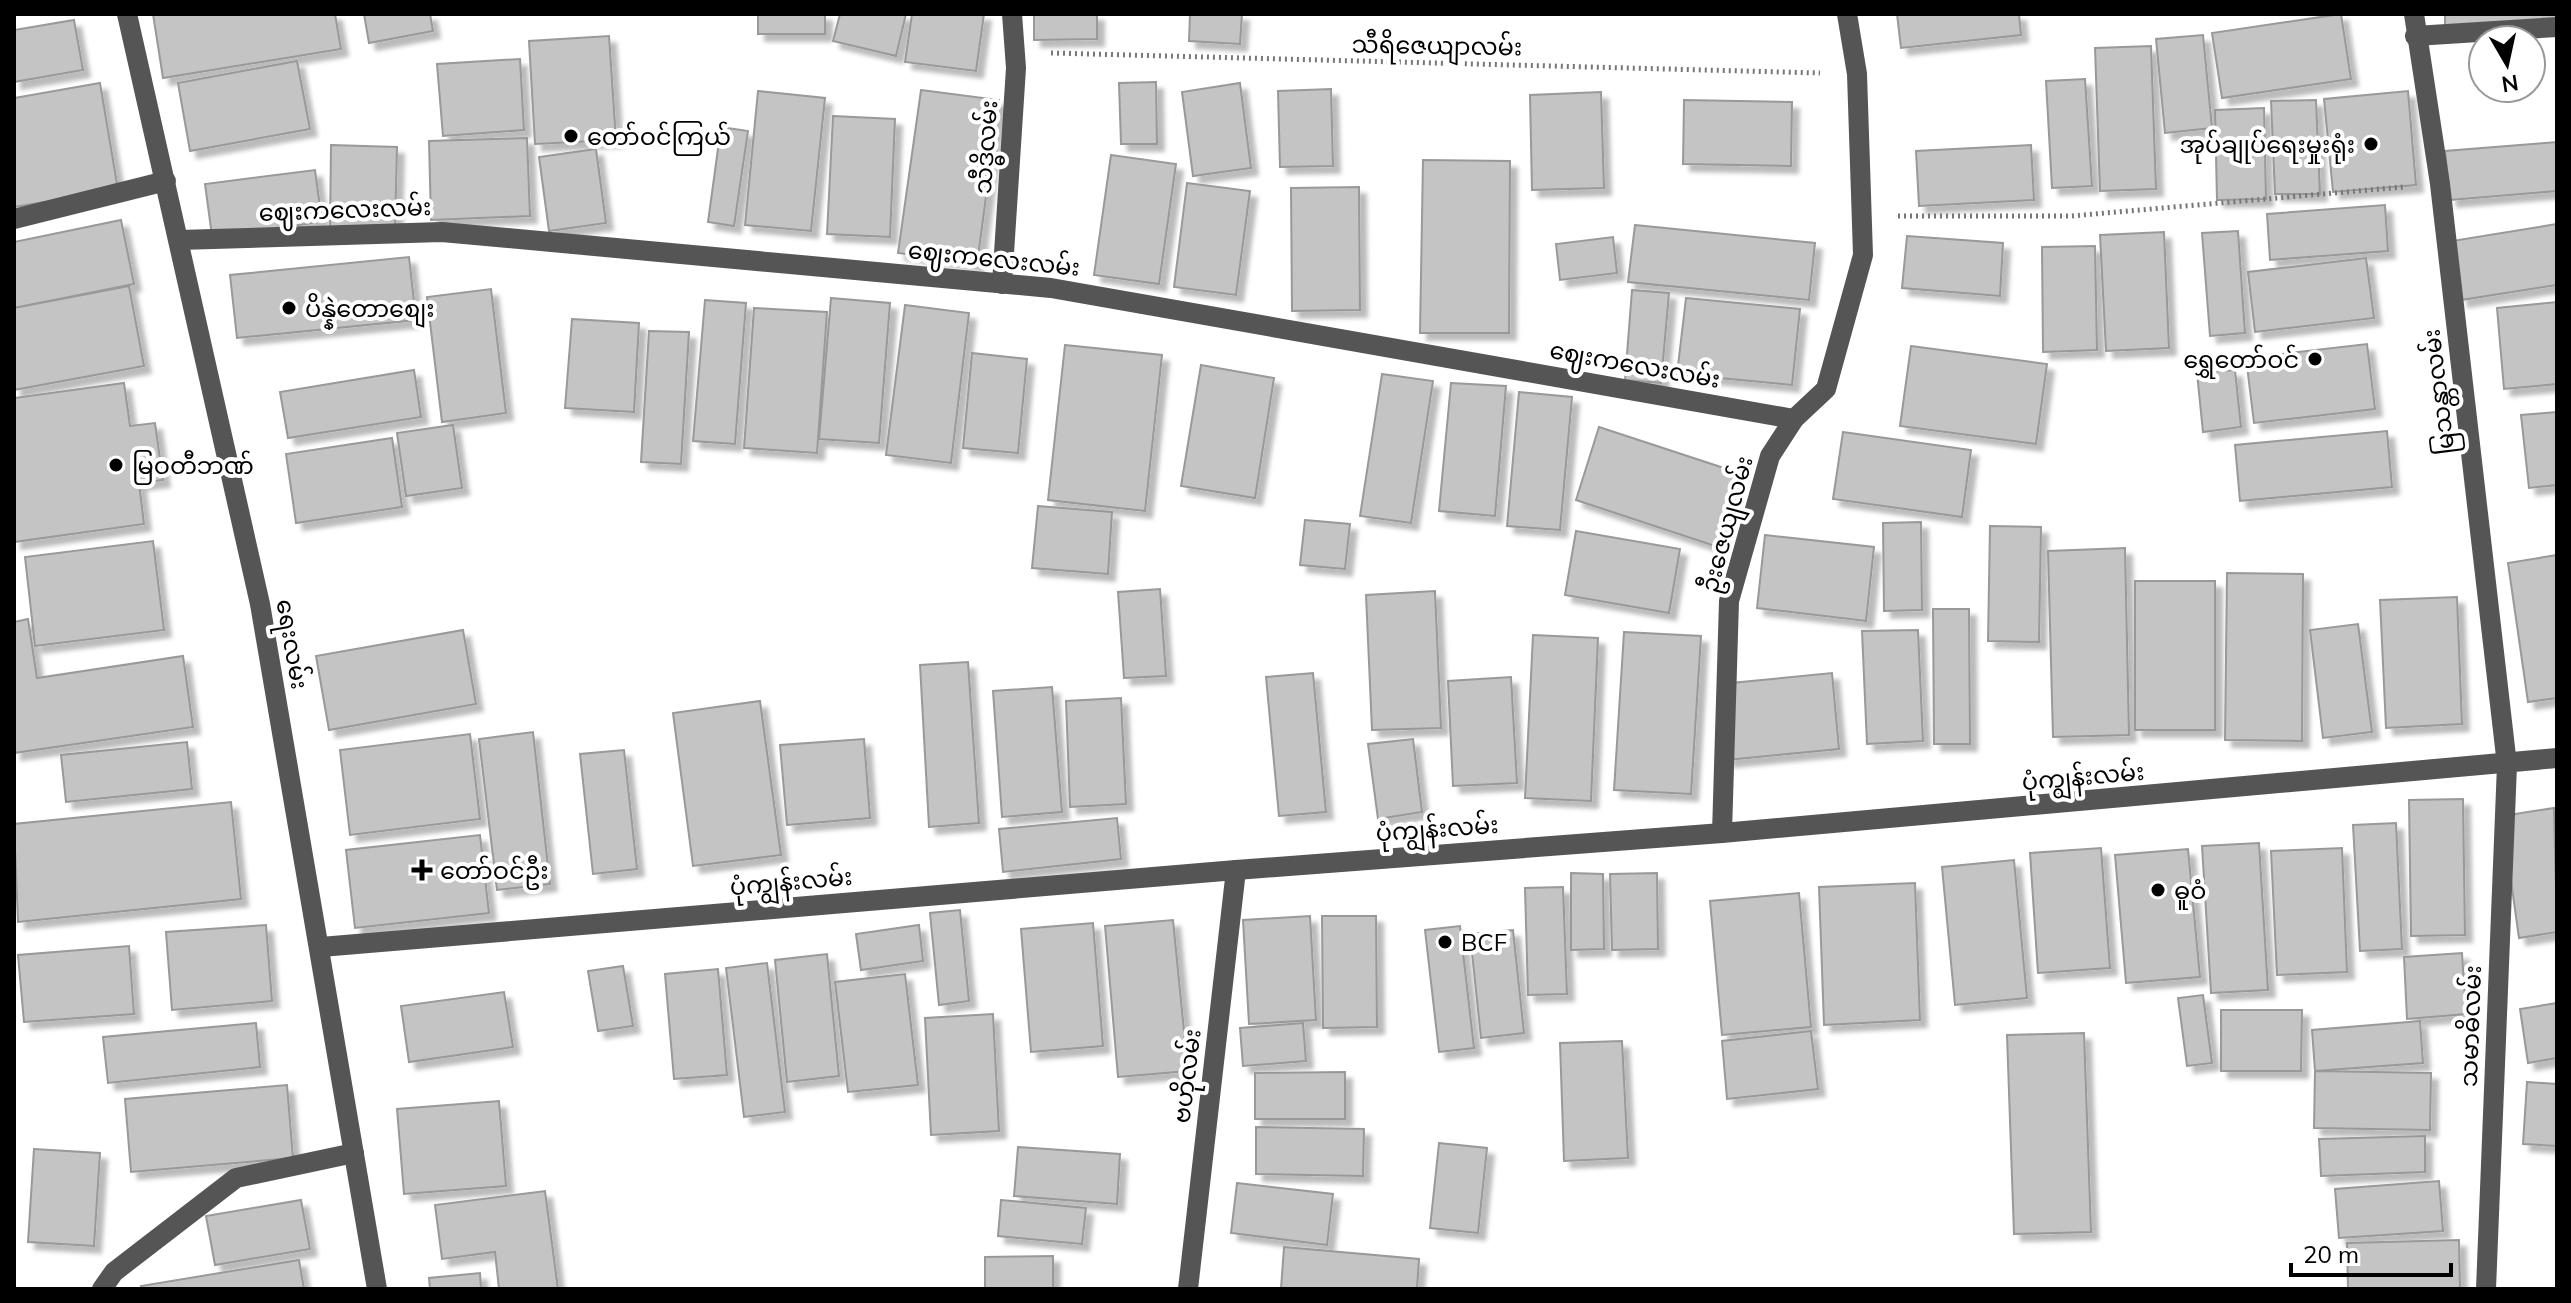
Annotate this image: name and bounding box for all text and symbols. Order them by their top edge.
north arrow [2467,24,2547,104]
street label: သီရိဇေယျာလမ်း [1351,29,1522,66]
text: N [2500,69,2521,99]
street label: သီဒ္ဓိလမ်း [967,99,1009,195]
place label: တော်ဝင်ကြယ် [587,121,731,156]
marker: တော်ဝင်ကြယ် [562,127,580,145]
place label: အုပ်ချုပ်ရေးမှုးရုံး [2179,129,2355,164]
marker: အုပ်ချုပ်ရေးမှုးရုံး [2362,135,2380,153]
street label: ဈေးကလေးလမ်း [258,191,432,232]
street label: ဈေးကလေးလမ်း [906,234,1081,287]
place label: ပိန္နဲတောစျေး [305,293,435,330]
marker: ပိန္နဲတောစျေး [280,299,298,317]
street label: မြသန္တာလမ်း [2415,327,2466,457]
street label: ဈေးကလေးလမ်း [1546,334,1723,399]
place label: ရွှေတော်ဝင် [2183,344,2299,379]
marker: ရွှေတော်ဝင် [2306,350,2324,368]
place label: မြဝတီဘဏ် [132,450,254,485]
street label: ဦးဇေယျလမ်း [1693,452,1763,597]
marker: မြဝတီဘဏ် [107,456,125,474]
street label: ရေးလမ်း [265,596,316,692]
street label: ပုံကျွန်းလမ်း [2020,756,2146,803]
street label: ပုံကျွန်းလမ်း [1375,809,1500,854]
place label: တော်ဝင်ဦး [440,855,549,890]
marker: တော်ဝင်ဦး [411,859,433,881]
street label: ပုံကျွန်းလမ်း [728,861,854,908]
place label: ဓူဝံ [2174,875,2206,910]
marker: ဓူဝံ [2149,881,2167,899]
place label: BCF [1461,927,1507,957]
marker: BCF [1436,933,1454,951]
street label: သမာဓိလမ်း [2453,965,2487,1087]
street label: ဗဟိုလမ်း [1165,1027,1212,1125]
scale bar [2291,1227,2451,1277]
text: 20 m [2303,1239,2359,1269]

